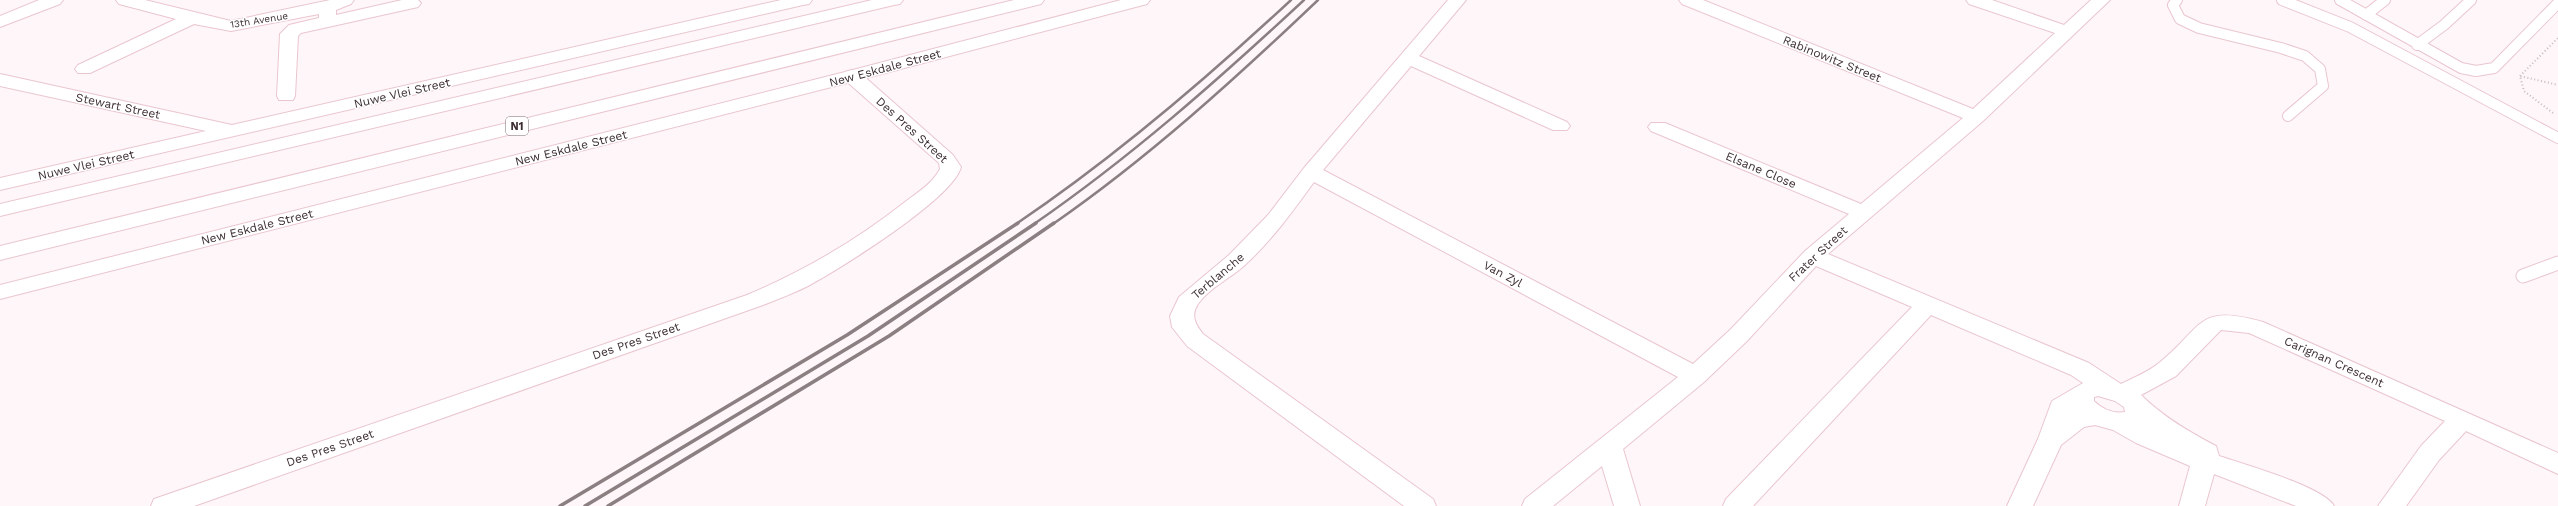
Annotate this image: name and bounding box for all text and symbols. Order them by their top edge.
street label: 13th Avenue [229,10,289,30]
street label: Rabinowitz Street [1781,33,1883,85]
street label: New Eskdale Street [828,46,942,90]
street label: Nuwe Vlei Street [353,75,451,111]
street label: Stewart Street [74,90,162,122]
street label: Des Pres Street [873,94,951,166]
road number: N1 [506,117,528,135]
street label: New Eskdale Street [513,127,629,169]
street label: Nuwe Vlei Street [37,147,135,183]
street label: Elsane Close [1724,149,1798,191]
street label: New Eskdale Street [199,206,315,248]
street label: Frater Street [1786,223,1850,285]
street label: Terblanche [1189,250,1247,302]
street label: Van Zyl [1481,258,1525,290]
street label: Des Pres Street [590,319,682,363]
street label: Carignan Crescent [2282,334,2386,390]
street label: Des Pres Street [284,426,376,470]

